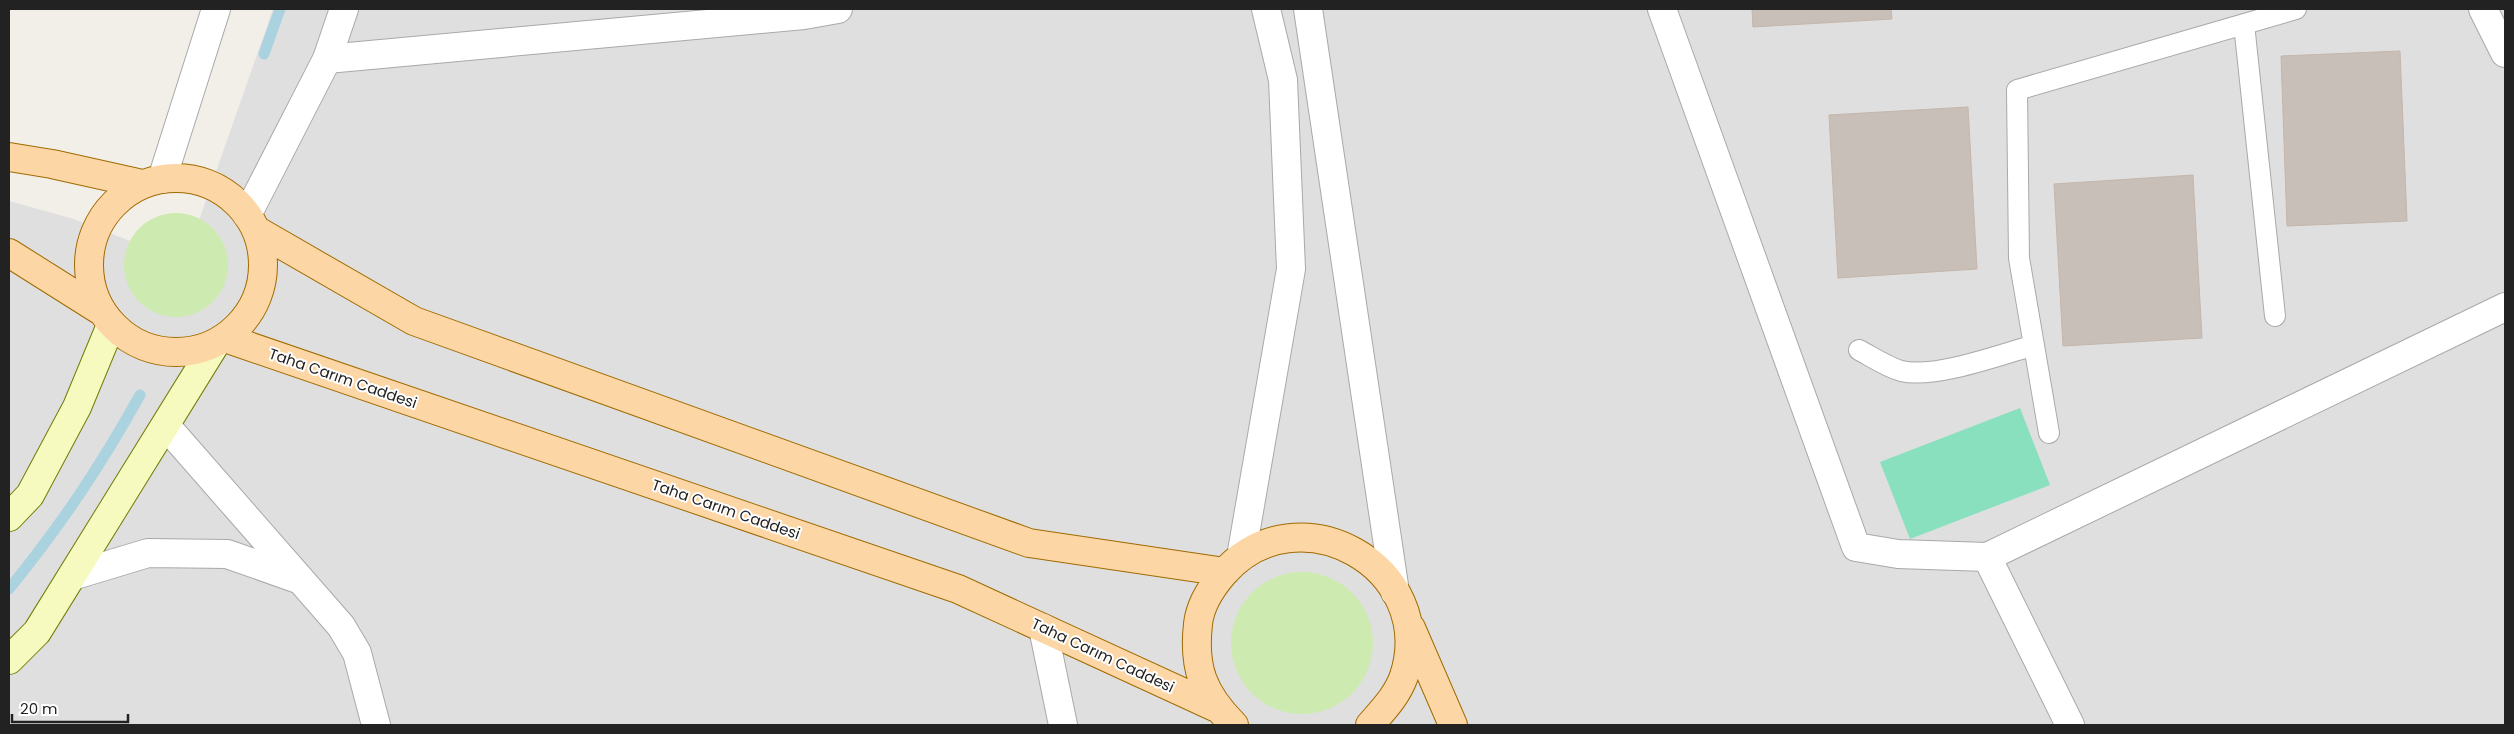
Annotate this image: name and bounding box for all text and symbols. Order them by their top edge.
street label: Taha Carım Caddesi [266,343,420,413]
street label: Taha Carım Caddesi [649,474,803,544]
street label: Taha Carım Caddesi [1028,613,1178,697]
scale bar [12,692,129,724]
text: 20 m [20,698,58,719]

